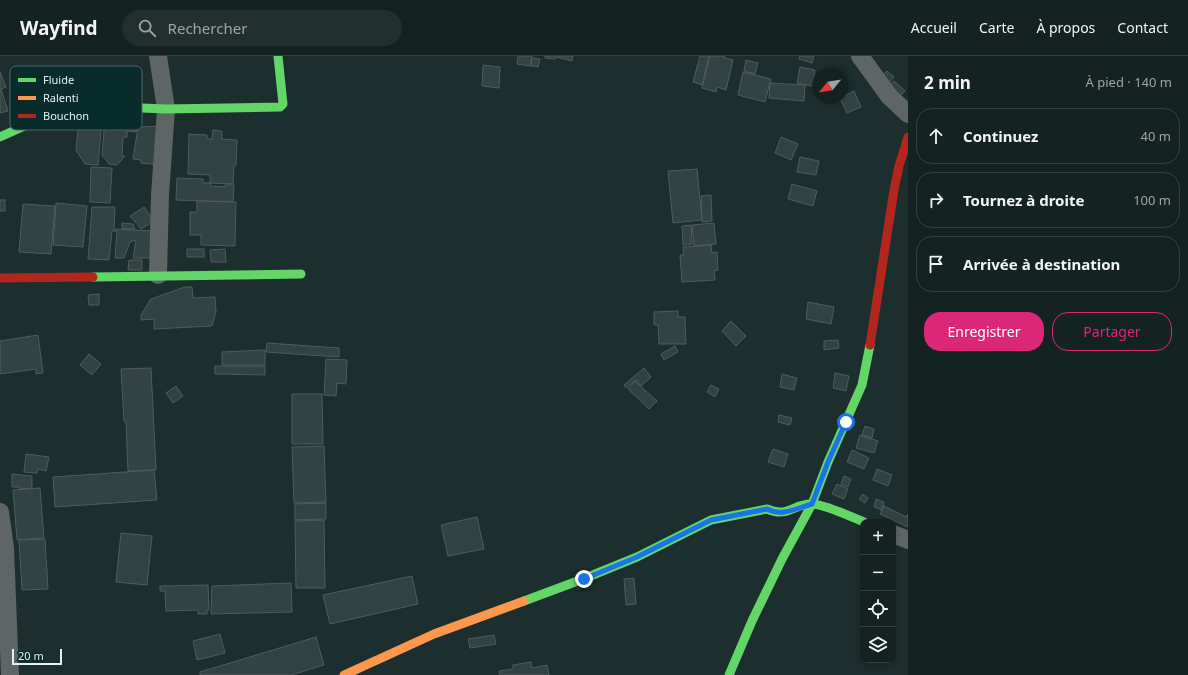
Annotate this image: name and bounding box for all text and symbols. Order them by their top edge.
search box [122,10,402,46]
text: Wayfind [20,15,98,41]
icon: search [136,17,158,39]
text: Rechercher [168,18,247,38]
text: Accueil [911,18,957,37]
text: Carte [979,18,1014,37]
text: À propos [1036,18,1095,37]
text: Contact [1117,18,1168,37]
legend [10,66,142,130]
north arrow [812,68,848,104]
text: 2 min [924,71,971,94]
text: Fluide [43,72,74,87]
text: À pied · 140 m [1086,73,1172,91]
text: Ralenti [43,90,79,105]
text: Bouchon [43,108,89,123]
icon: ahead [925,125,947,147]
text: Continuez [963,126,1038,146]
text: 40 m [1141,127,1171,145]
icon: right [925,189,947,211]
text: Tournez à droite [963,190,1084,210]
text: 100 m [1133,191,1171,209]
icon: arrive [925,253,947,275]
text: Arrivée à destination [963,254,1120,274]
button: Enregistrer [924,312,1044,351]
button: Partager [1052,312,1172,351]
route start [837,413,855,431]
map controls [860,519,896,663]
button: + [860,519,896,555]
button: − [860,555,896,591]
route end [575,570,593,588]
button: locate [860,591,896,627]
button: layers [860,627,896,663]
scale bar [12,647,62,666]
text: 20 m [18,648,44,663]

